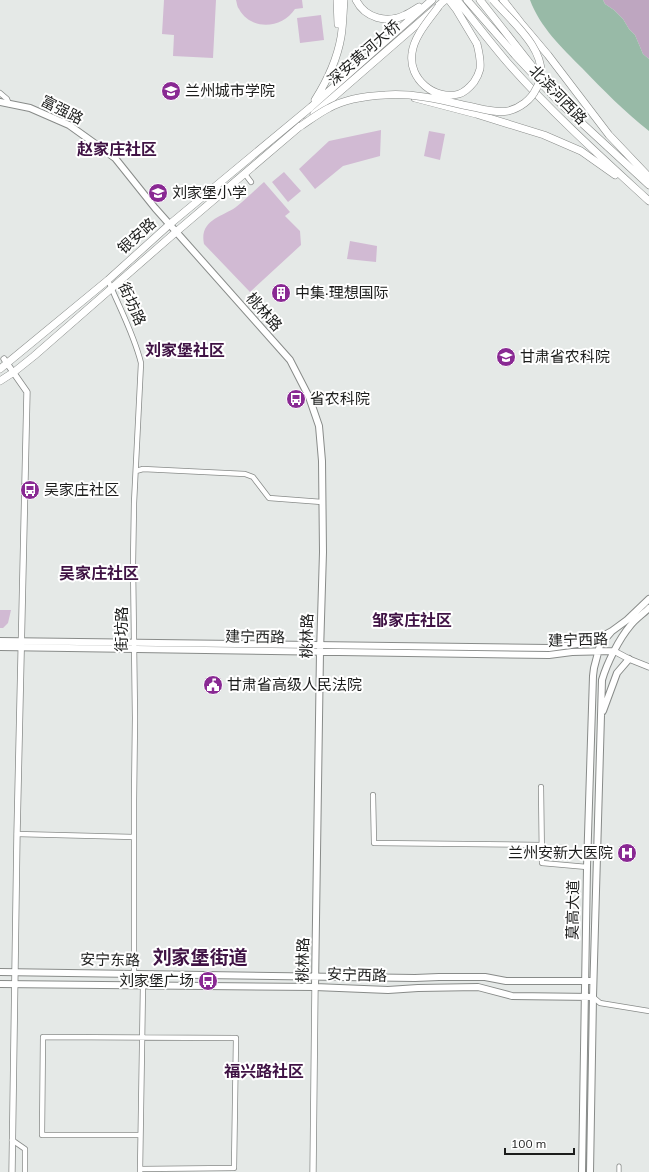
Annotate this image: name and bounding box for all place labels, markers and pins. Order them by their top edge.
school or university icon: 兰州城市学院 [160,80,182,102]
place label: 兰州城市学院 [185,81,275,100]
school or university icon: 刘家堡小学 [147,182,169,204]
place label: 刘家堡小学 [172,183,247,202]
building icon: 中集·理想国际 [270,282,292,304]
place label: 中集·理想国际 [295,283,388,302]
school or university icon: 甘肃省农科院 [495,346,517,368]
place label: 甘肃省农科院 [520,347,610,366]
bus stop icon: 省农科院 [285,388,307,410]
place label: 省农科院 [310,389,370,408]
bus stop icon: 吴家庄社区 [19,479,41,501]
place label: 吴家庄社区 [44,480,119,499]
public building icon: 甘肃省高级人民法院 [202,674,224,696]
place label: 甘肃省高级人民法院 [227,675,362,694]
hospital icon: 兰州安新大医院 [616,842,638,864]
place label: 兰州安新大医院 [508,843,613,862]
bus stop icon: 刘家堡广场 [197,970,219,992]
place label: 刘家堡广场 [119,971,194,990]

